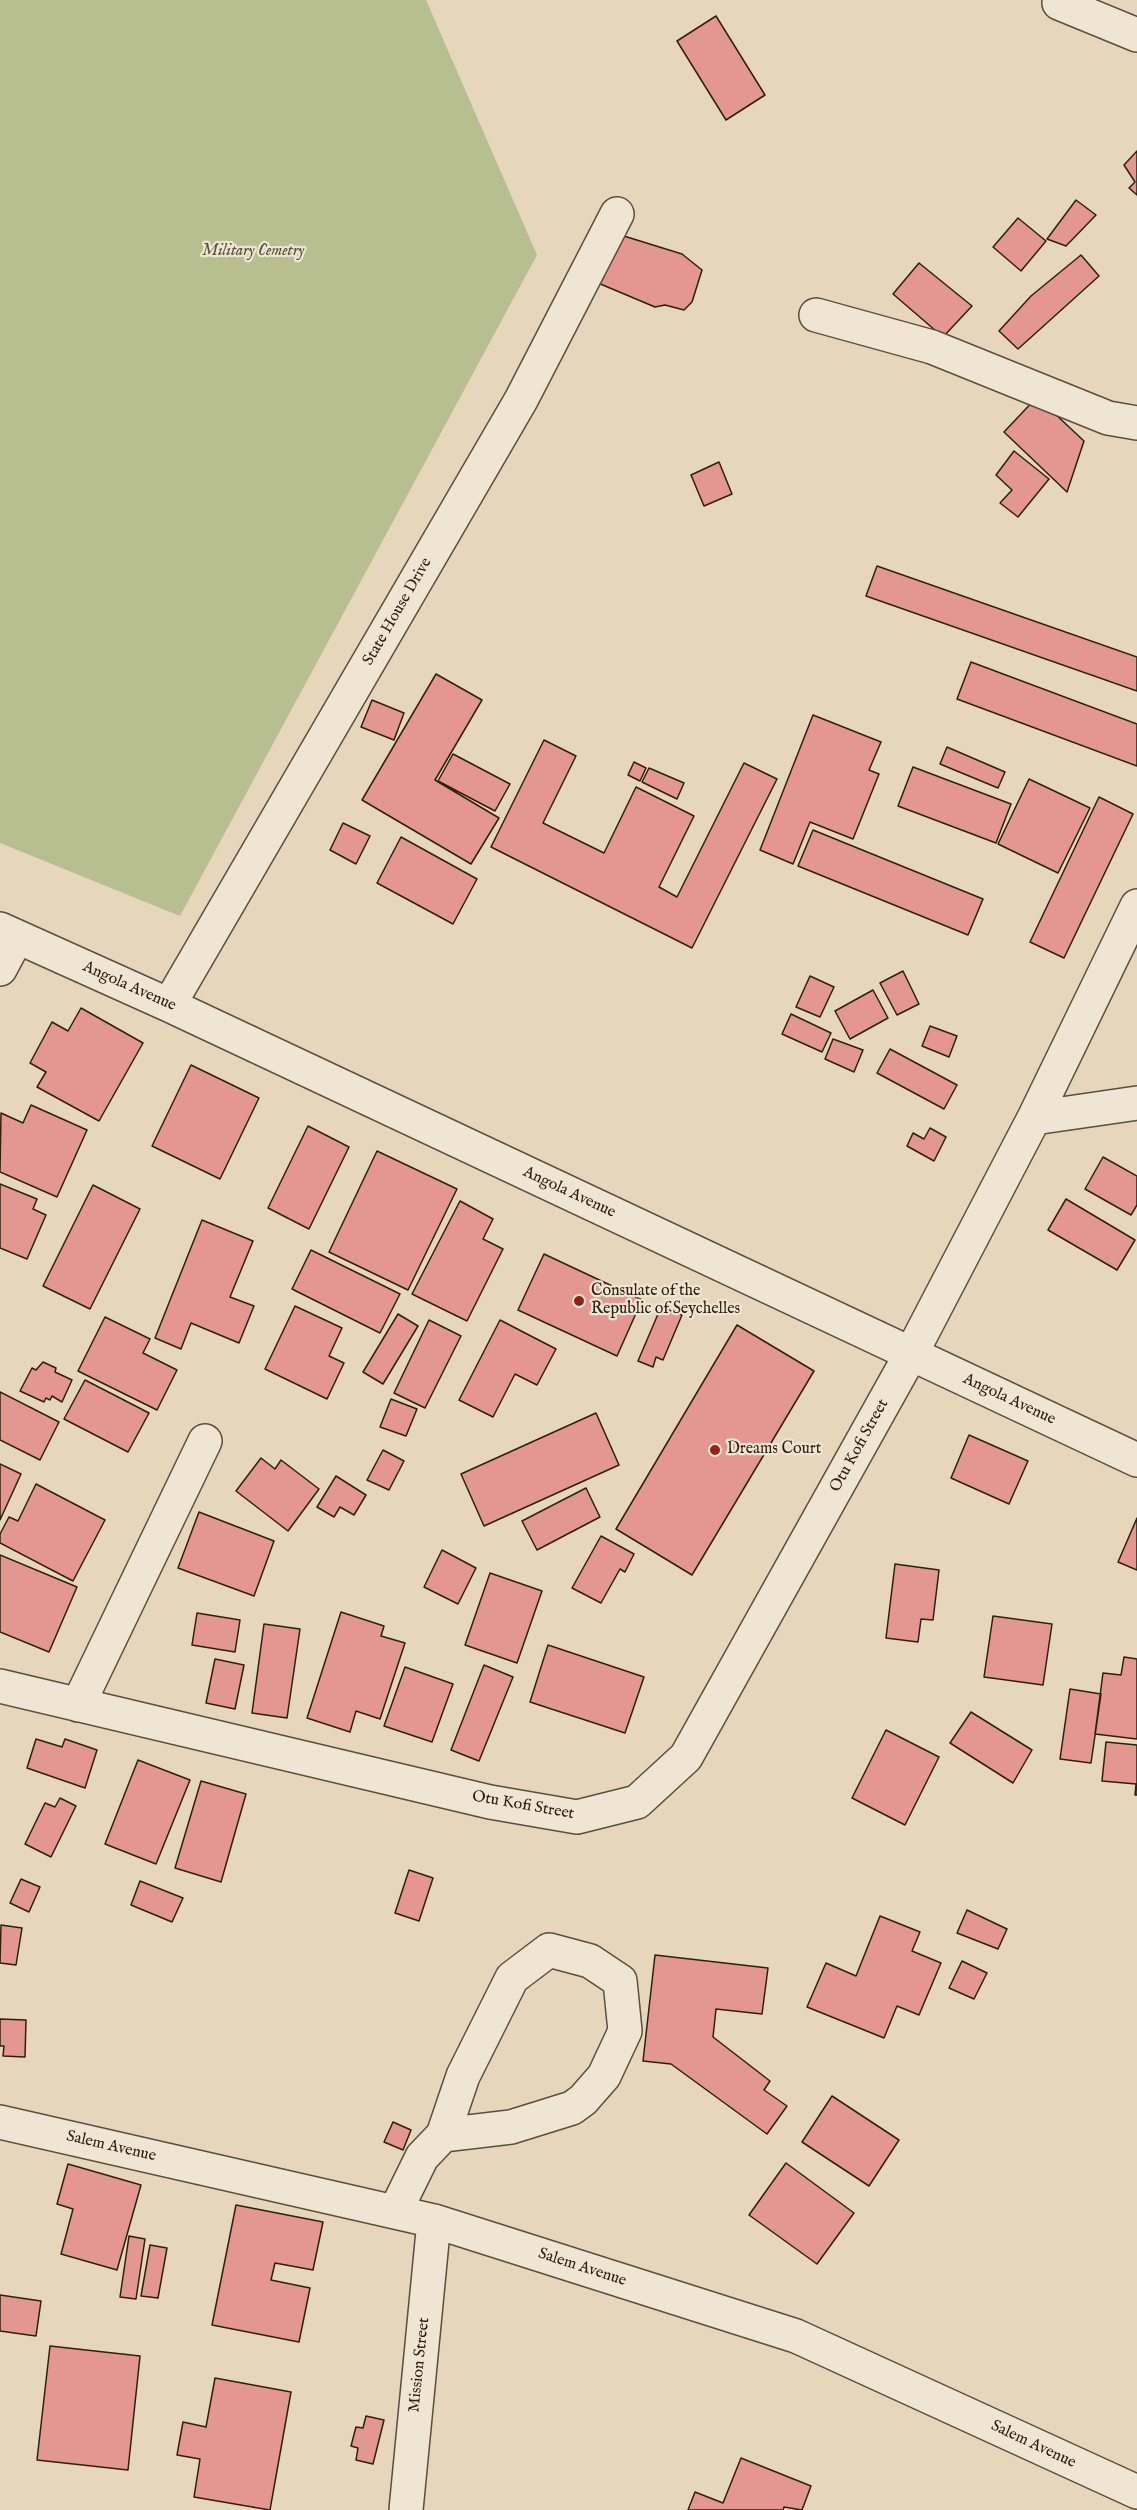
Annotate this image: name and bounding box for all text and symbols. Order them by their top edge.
park label: Military Cemetry [202,242,304,262]
street label: State House Drive [359,555,437,669]
street label: Angola Avenue [79,958,179,1016]
street label: Angola Avenue [520,1163,618,1223]
place label: Consulate of the Republic of Seychelles [591,1282,740,1320]
marker: Consulate of the Republic of Seychelles [572,1294,586,1308]
street label: Angola Avenue [960,1370,1058,1430]
street label: Otu Kofi Street [827,1396,893,1496]
place label: Dreams Court [727,1440,821,1460]
marker: Dreams Court [708,1443,722,1457]
street label: Otu Kofi Street [470,1788,576,1824]
street label: Salem Avenue [64,2127,158,2167]
street label: Salem Avenue [536,2245,628,2291]
street label: Mission Street [405,2317,435,2413]
street label: Salem Avenue [987,2417,1079,2473]

